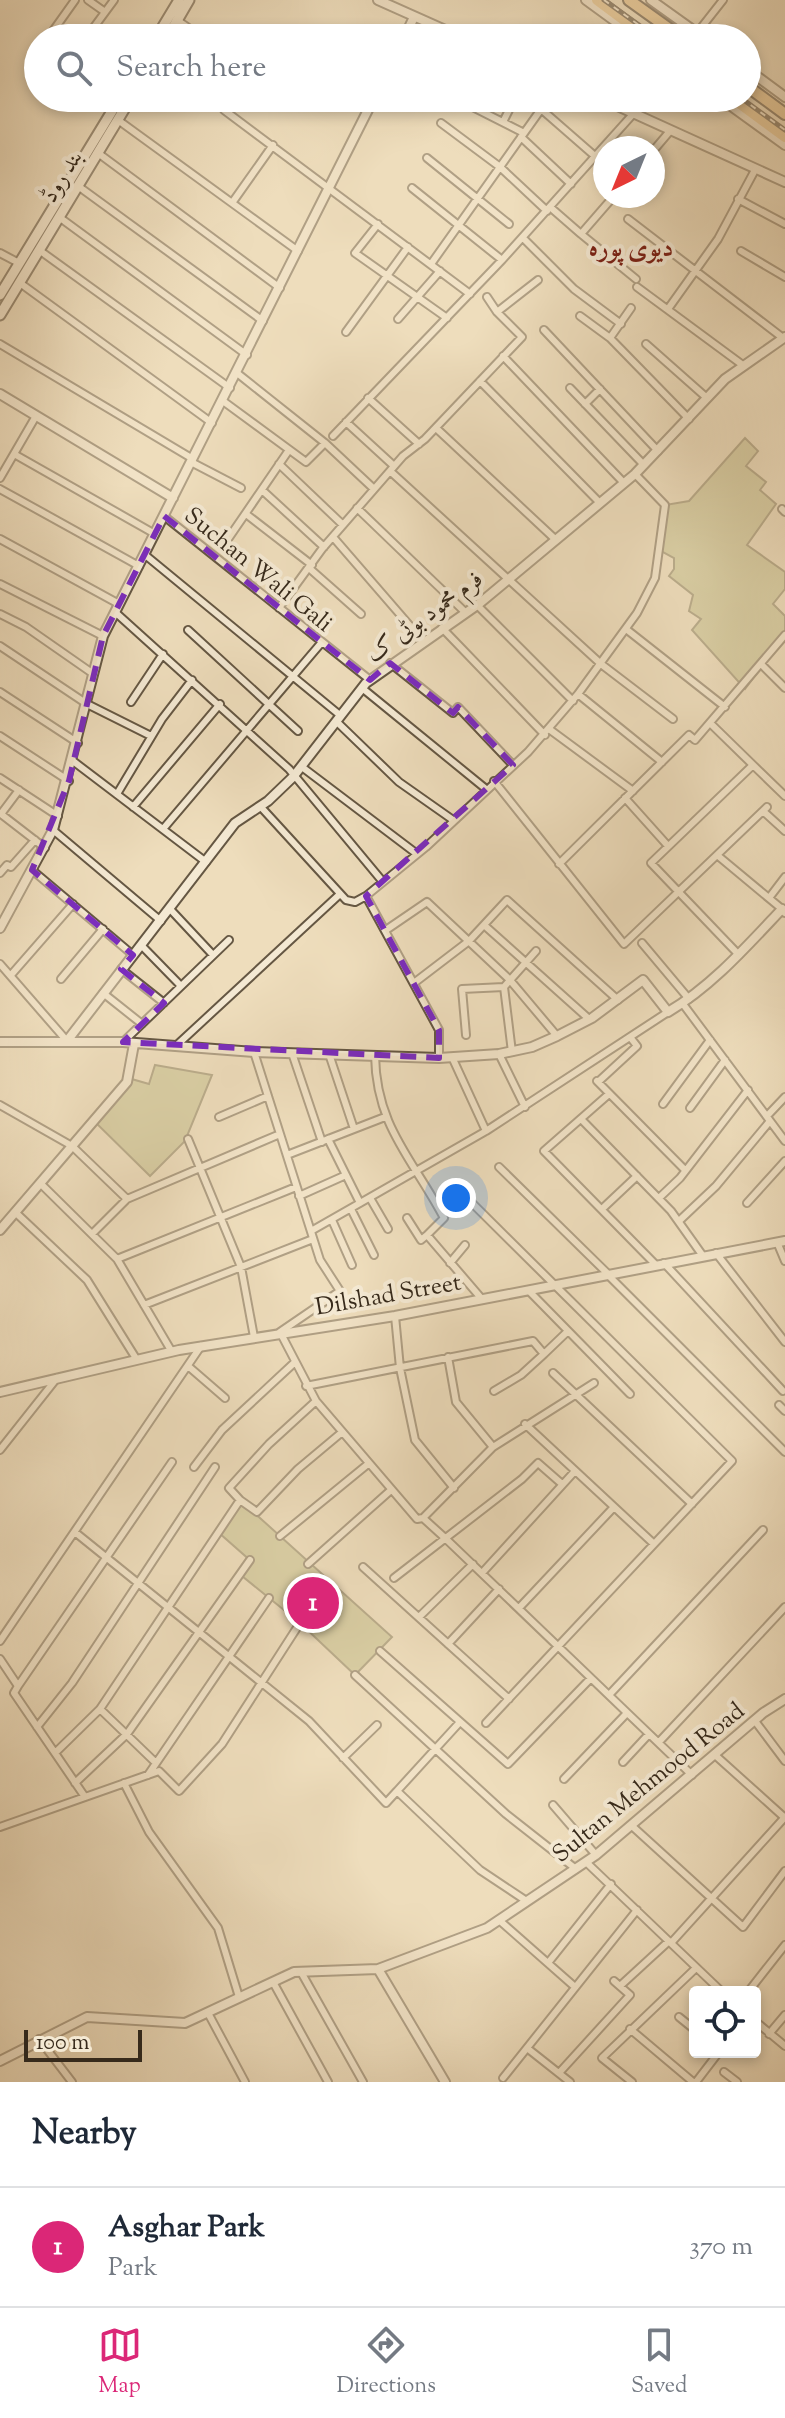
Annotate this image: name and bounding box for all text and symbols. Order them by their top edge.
search box [24,24,761,112]
icon: search [52,46,96,90]
text: Search here [116,47,266,90]
north arrow [593,136,665,208]
street label: بند روڈ [34,144,92,210]
district label: دیوی پورہ [589,231,673,268]
street label: Suchan Wali Gali [176,500,339,641]
street label: فرم محمود بوٹی ک [360,563,492,673]
your location [436,1178,476,1218]
street label: Dilshad Street [313,1266,464,1326]
pin: 1 [287,1573,339,1633]
street label: Sultan Mehmood Road [546,1695,753,1872]
map controls [689,1986,761,2058]
button: locate [689,1986,761,2058]
scale bar [24,2026,142,2062]
text: 100 m [36,2028,89,2060]
text: Nearby [32,2110,137,2159]
text: Asghar Park [108,2207,265,2250]
text: 1 [54,2229,62,2266]
text: 370 m [689,2229,753,2266]
text: Park [108,2250,158,2287]
tab: Map [98,2323,142,2403]
tab: Directions [337,2323,436,2403]
tab: Saved [631,2323,687,2403]

